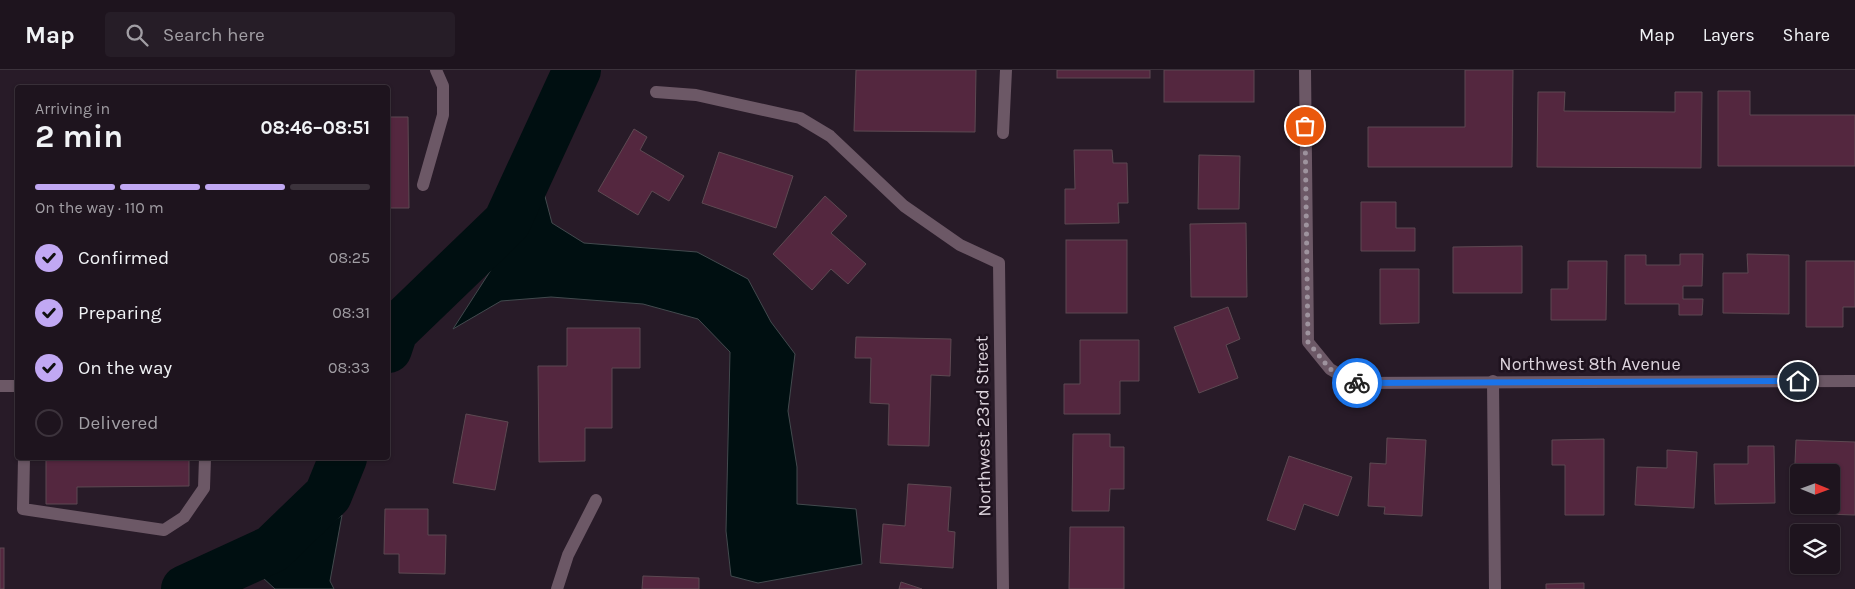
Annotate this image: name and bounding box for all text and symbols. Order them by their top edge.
search box [105,12,455,57]
text: Map [25,21,75,49]
icon: search [123,21,151,49]
text: Search here [163,24,265,46]
text: Map [1639,24,1675,46]
text: Layers [1703,24,1755,46]
text: Share [1783,24,1830,46]
text: Arriving in [35,99,110,118]
pin [1284,105,1326,147]
icon: bag [1291,112,1319,140]
text: 08:46–08:51 [261,117,370,139]
text: 2 min [35,118,123,155]
text: On the way · 110 m [35,198,164,217]
icon: check [35,244,63,272]
text: Confirmed [78,247,169,269]
text: 08:25 [329,248,370,267]
icon: check [35,299,63,327]
text: Preparing [78,302,161,324]
text: 08:31 [332,303,370,322]
street label: Northwest 23rd Street [970,335,996,517]
street label: Northwest 8th Avenue [1499,353,1681,375]
icon: check [35,354,63,382]
text: On the way [78,357,172,379]
text: 08:33 [328,358,370,377]
courier [1332,358,1382,408]
pin [1777,360,1819,402]
icon: home [1784,367,1812,395]
icon: bike [1343,369,1371,397]
text: Delivered [78,412,158,434]
north arrow [1790,464,1840,514]
map controls [1790,464,1840,574]
button: layers [1790,524,1840,574]

